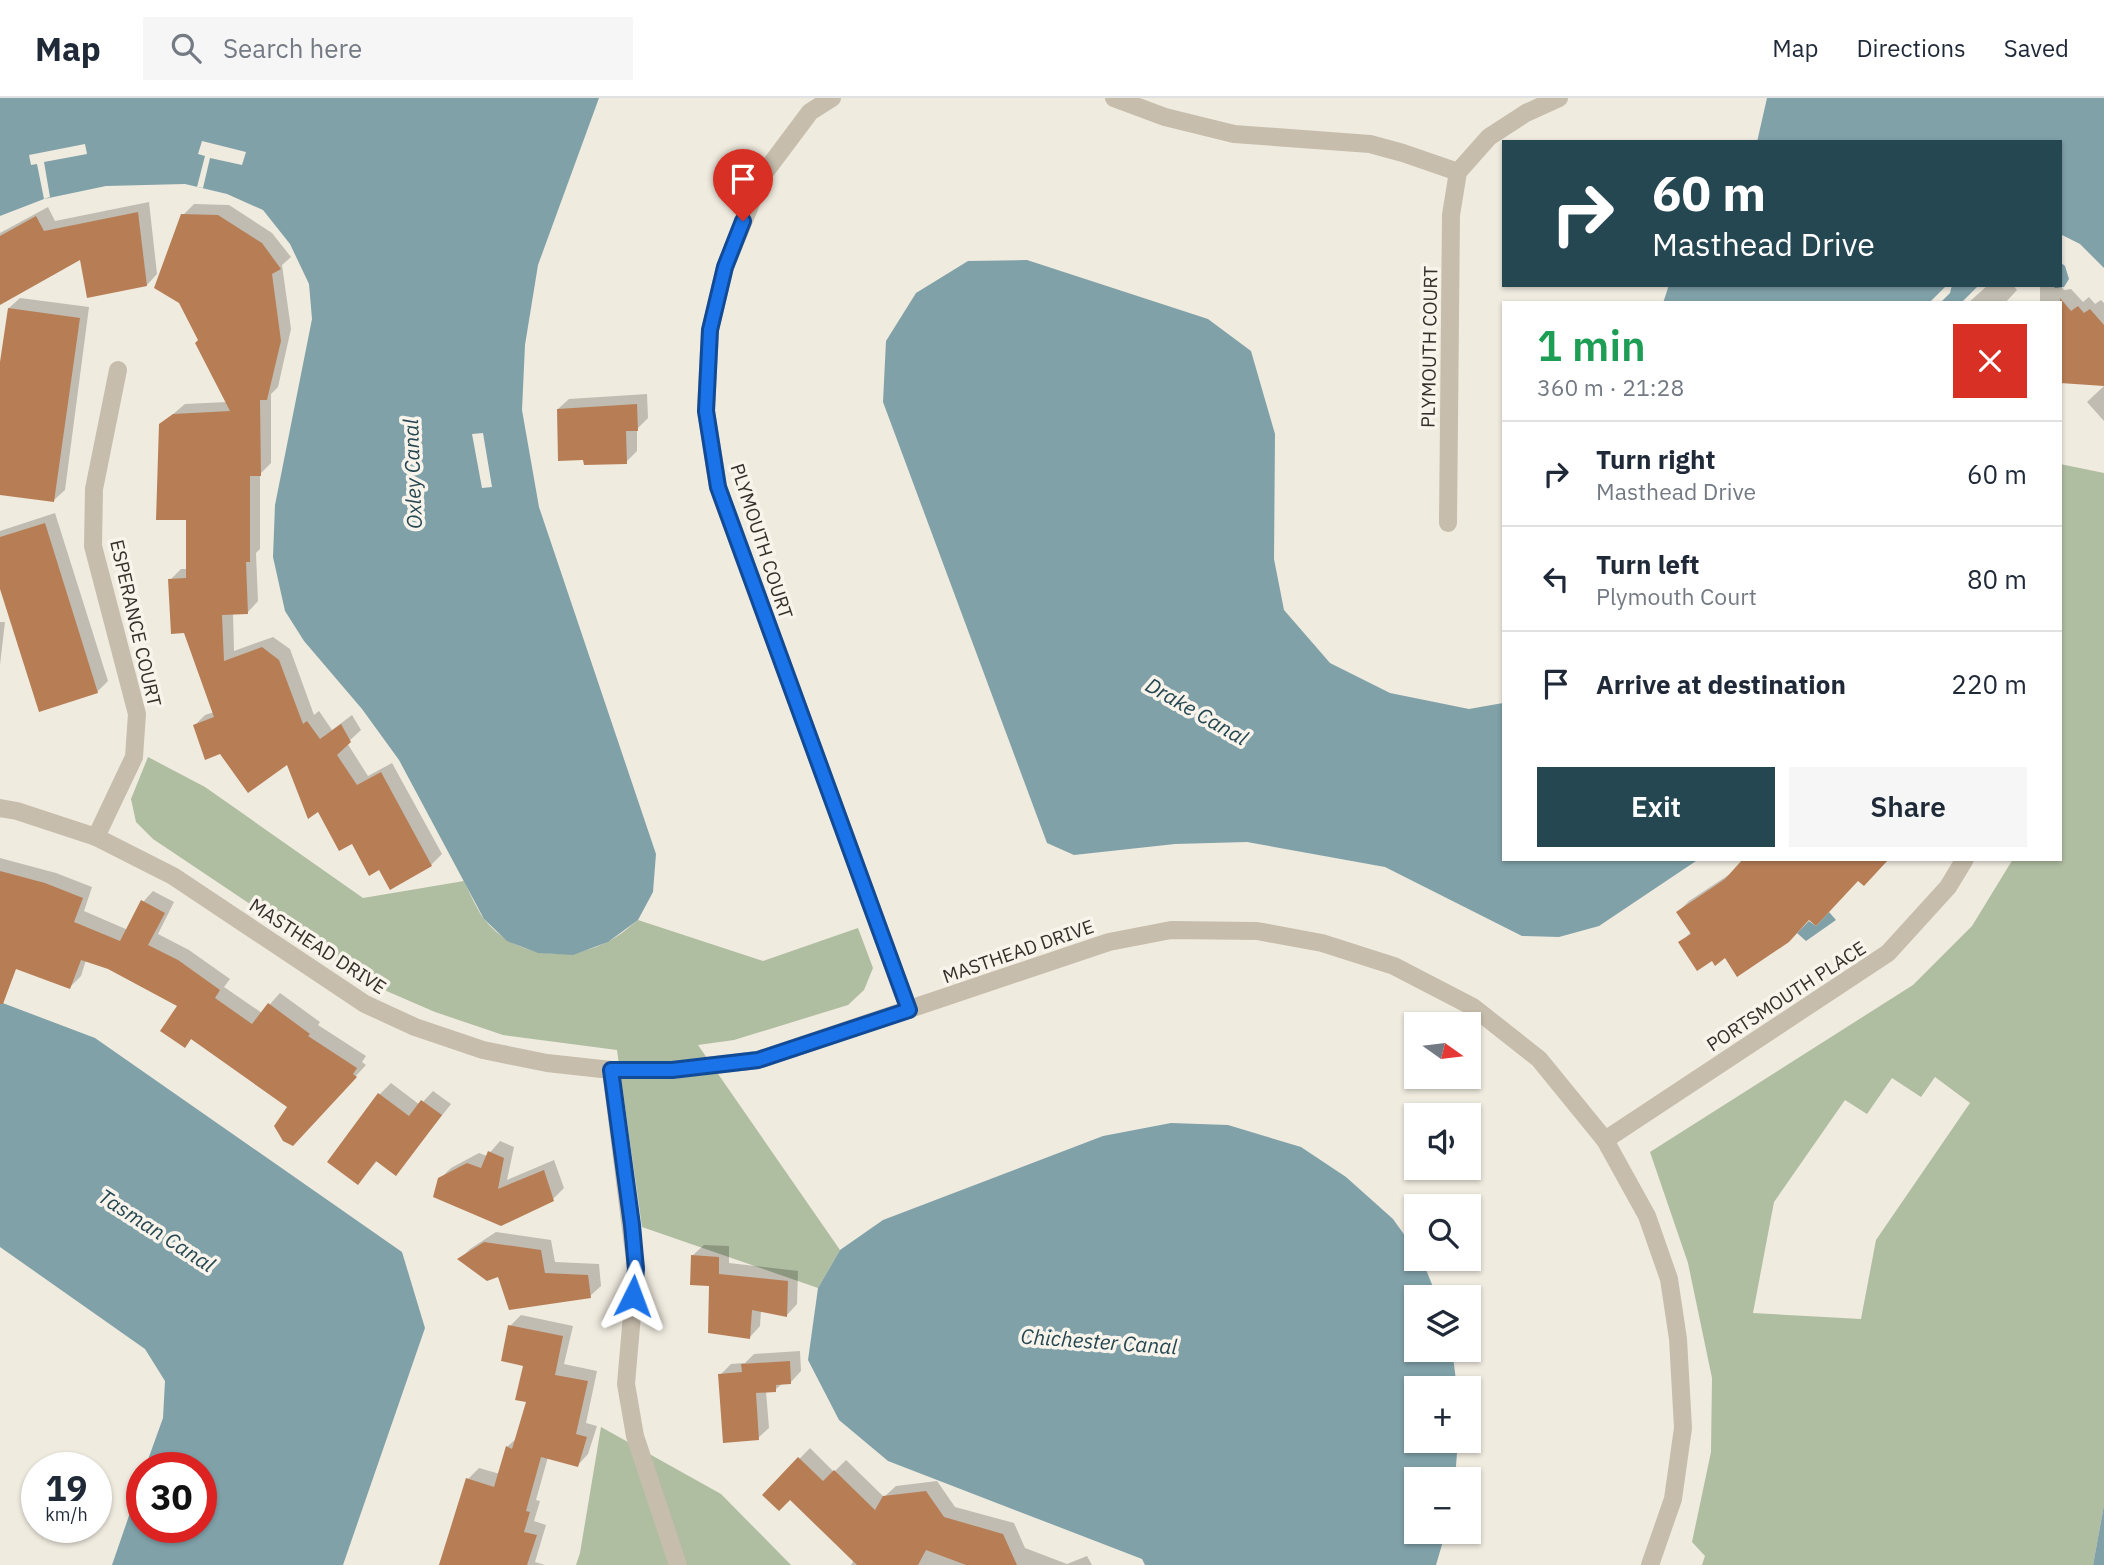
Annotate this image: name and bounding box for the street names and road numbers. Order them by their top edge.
street label: PLYMOUTH COURT [1416,266,1442,428]
street label: PLYMOUTH COURT [726,460,798,622]
street label: ESPERANCE COURT [105,537,167,709]
street label: MASTHEAD DRIVE [245,893,391,999]
street label: MASTHEAD DRIVE [939,914,1097,988]
street label: PORTSMOUTH PLACE [1702,936,1870,1056]

